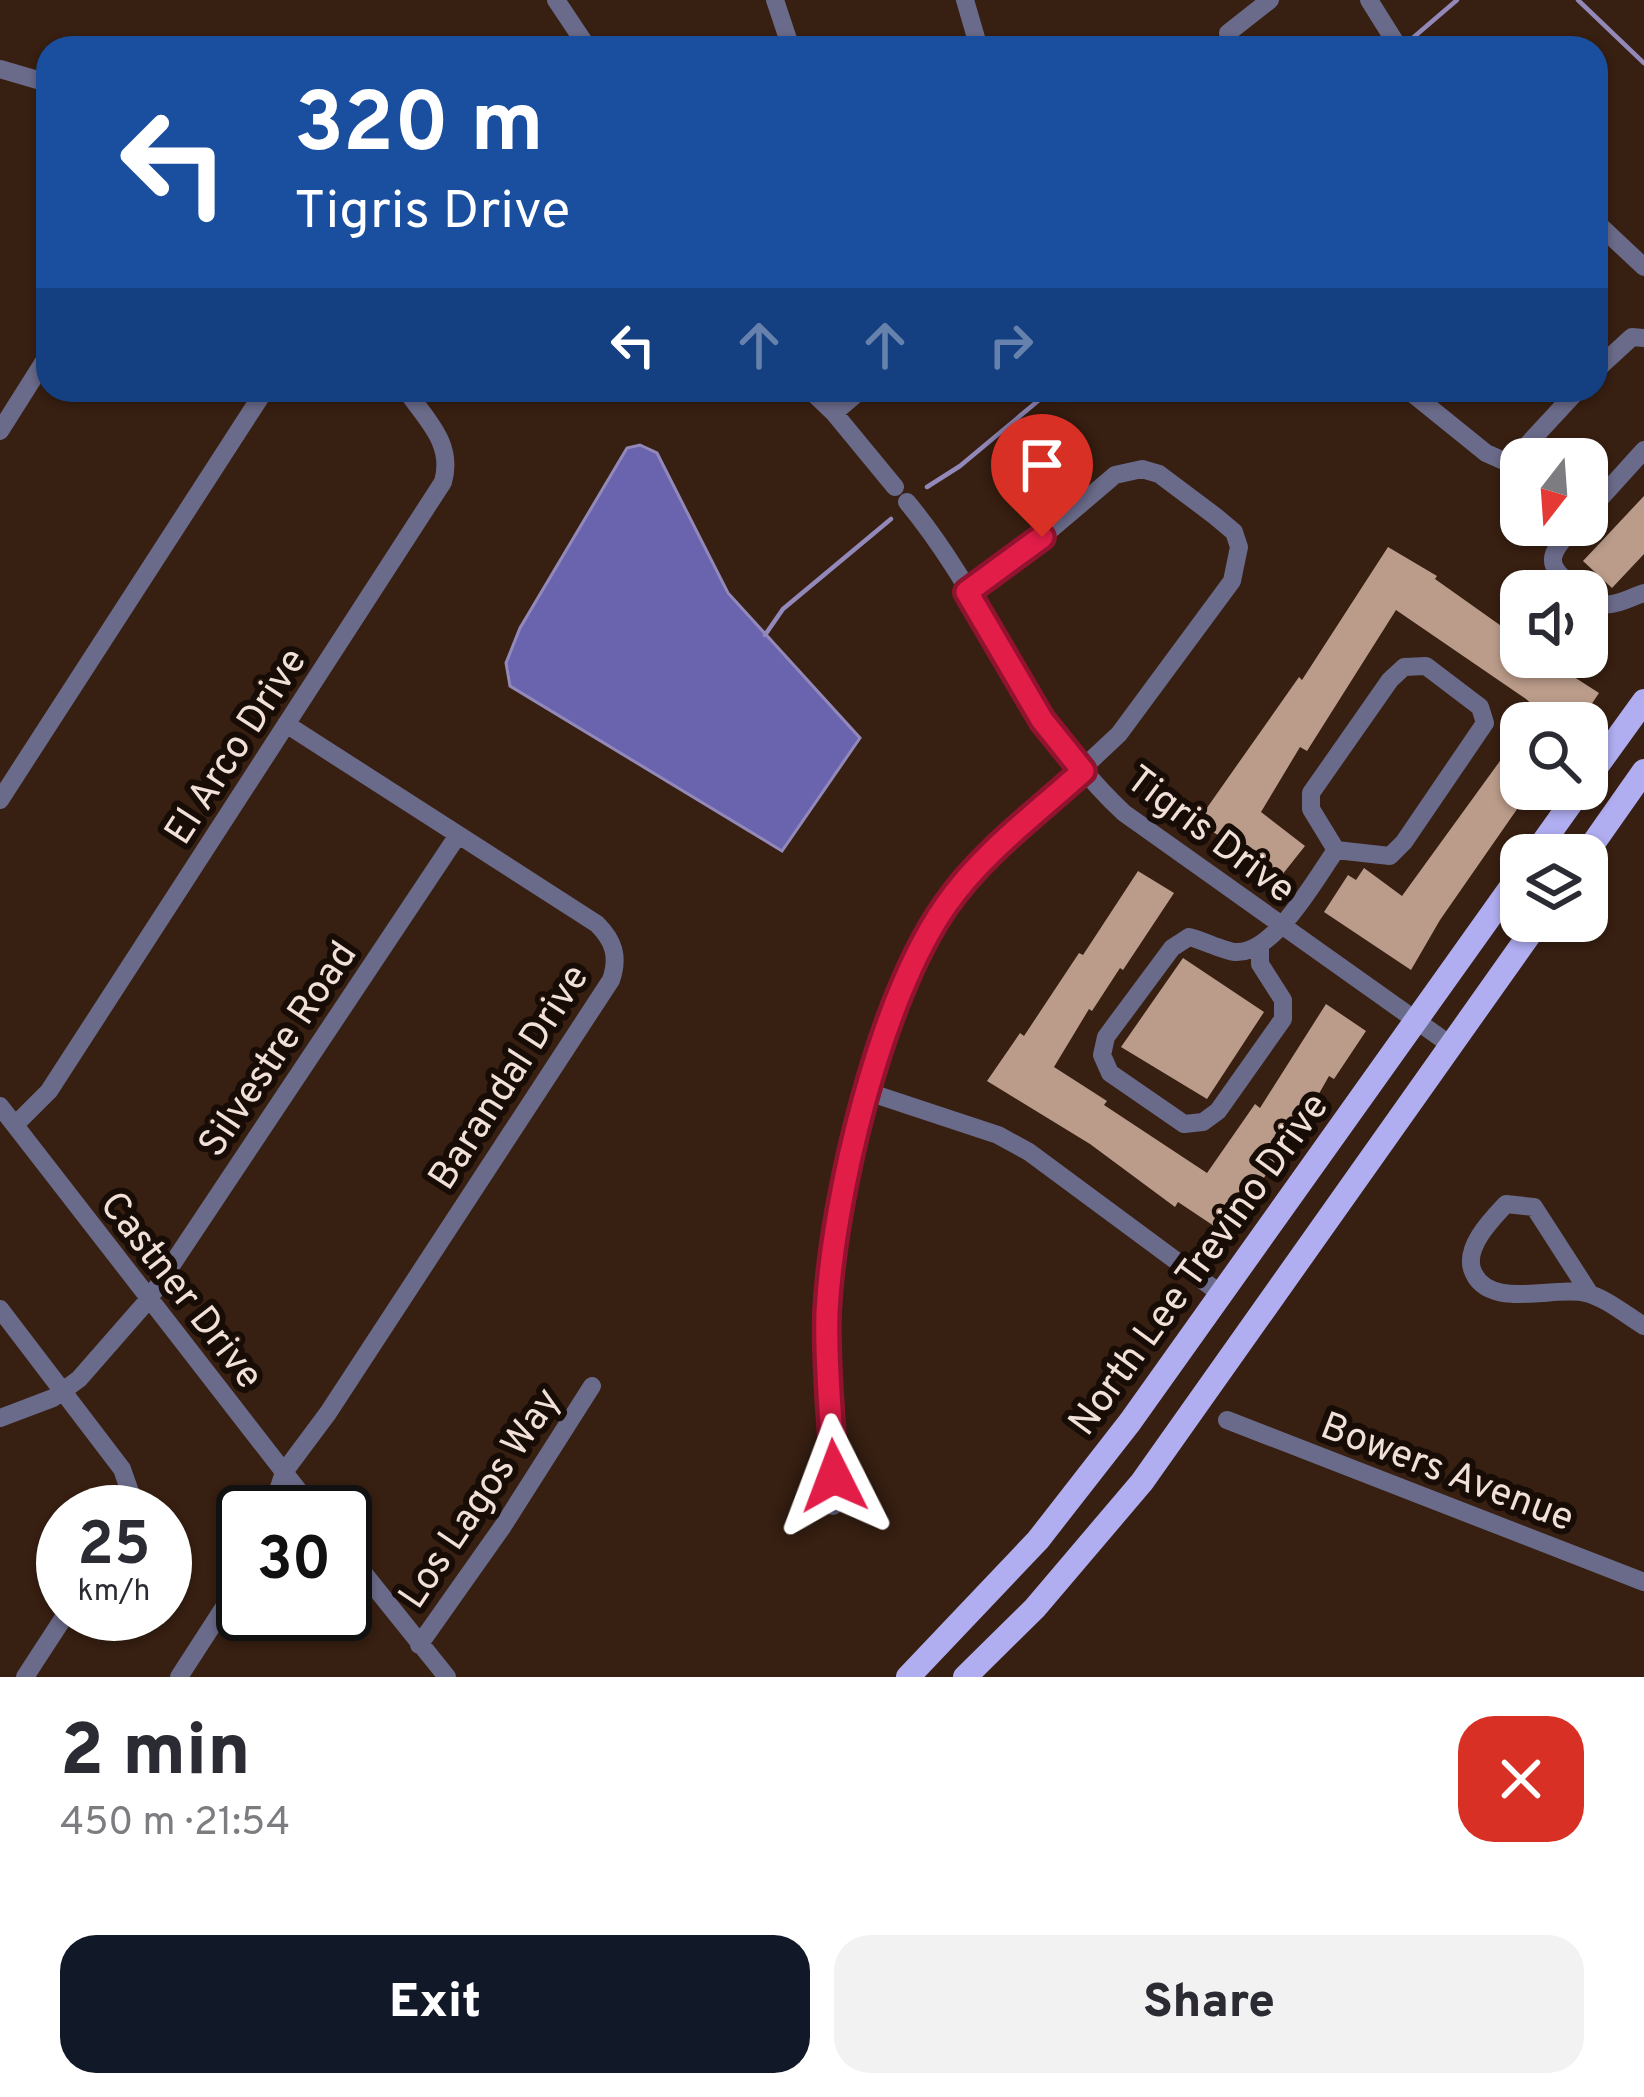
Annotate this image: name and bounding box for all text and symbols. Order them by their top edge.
text: 320 m [294,75,544,181]
icon: left [96,84,252,240]
text: Tigris Drive [294,179,570,248]
icon: left [600,312,666,378]
icon: ahead [726,312,792,378]
icon: ahead [852,312,918,378]
icon: right [978,312,1044,378]
pin [991,414,1093,537]
icon: arrive [1009,432,1075,498]
north arrow [1500,438,1608,546]
map controls [1500,438,1608,942]
button: sound [1500,570,1608,678]
street label: El Arco Drive [156,640,320,855]
button: search [1500,702,1608,810]
street label: Tigris Drive [1115,757,1304,916]
button: layers [1500,834,1608,942]
street label: Silvestre Road [190,933,370,1168]
street label: Barandal Drive [420,956,602,1200]
street label: North Lee Trevino Drive [1060,1085,1341,1447]
street label: Castner Drive [87,1183,272,1400]
street label: Los Lagos Way [390,1380,574,1619]
street label: Bowers Avenue [1313,1403,1580,1545]
position arrow [771,1413,897,1539]
speed limit sign: 30 [216,1485,372,1641]
text: 25 [77,1510,151,1586]
text: km/h [78,1574,150,1611]
text: 2 min [60,1709,250,1801]
button: close [1458,1716,1584,1842]
text: 450 m · 21:54 [60,1800,290,1849]
button: Exit [60,1935,810,2073]
button: Share [834,1935,1584,2073]

